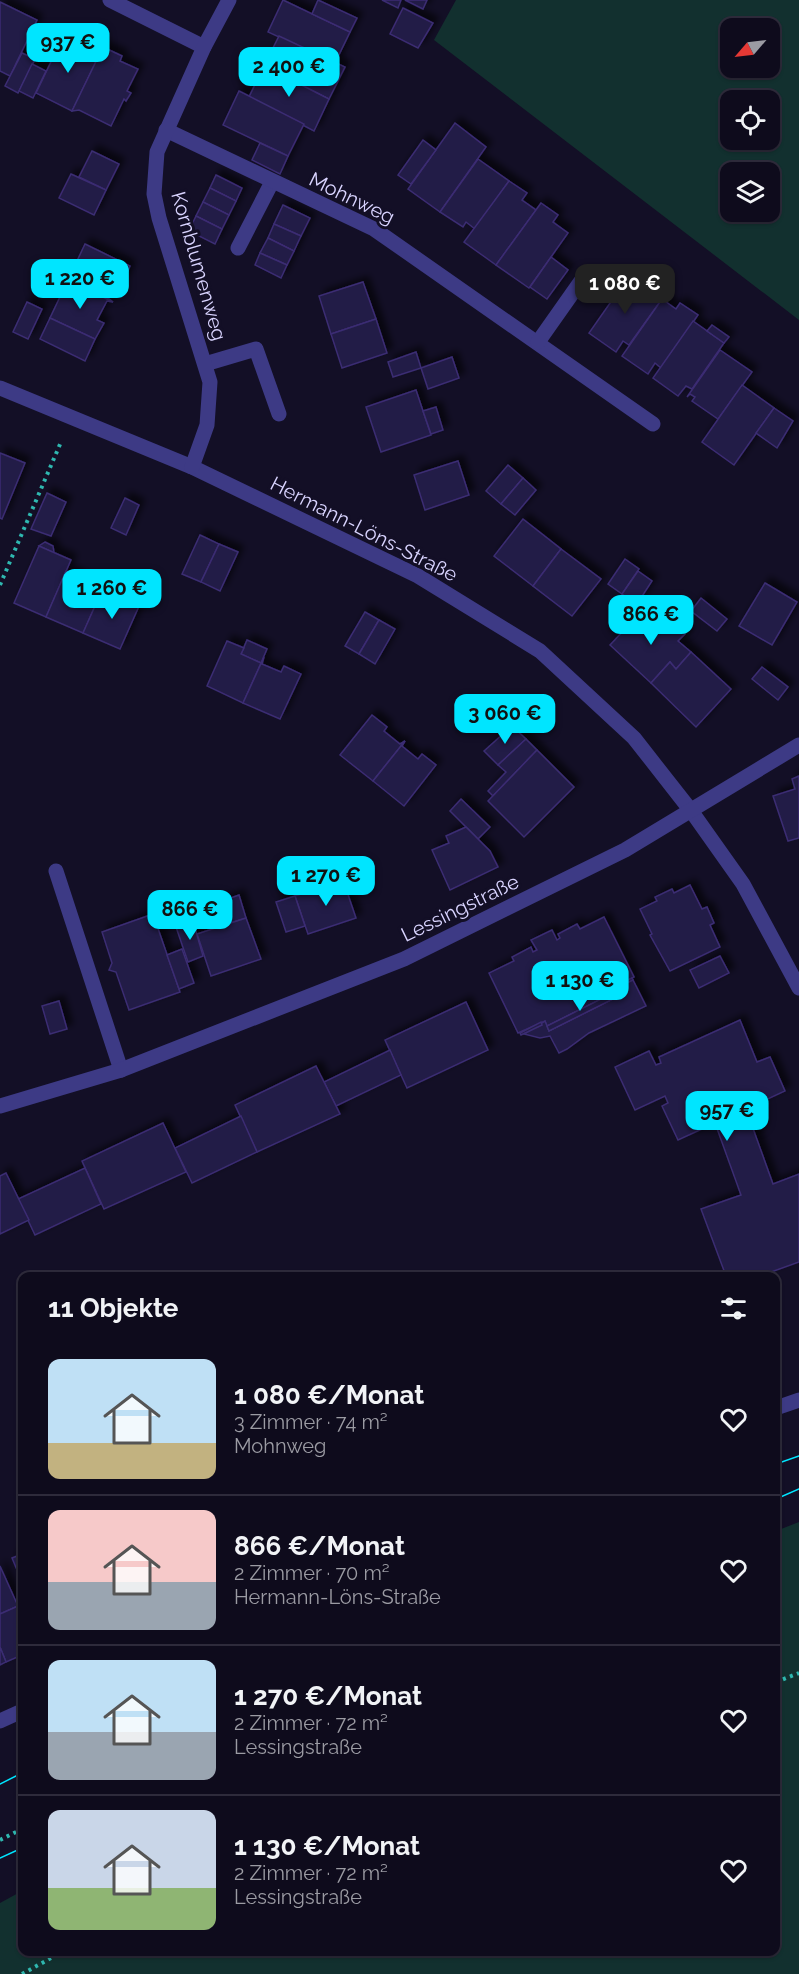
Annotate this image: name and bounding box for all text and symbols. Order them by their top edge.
north arrow [720,18,780,78]
map controls [720,18,780,222]
pin: 937 € [26,23,110,74]
text: 937 € [41,30,95,54]
pin: 2 400 € [234,47,344,98]
text: 2 400 € [253,54,325,78]
button: locate [720,90,780,150]
button: layers [720,162,780,222]
street label: Mohnweg [305,167,399,229]
street label: Kornblumenweg [166,189,232,343]
pin: 1 220 € [25,259,135,310]
pin: 1 080 € [570,264,680,315]
text: 1 220 € [45,266,115,290]
text: 1 080 € [589,271,661,295]
street label: Hermann-Löns-Straße [266,471,462,587]
pin: 1 260 € [57,569,167,620]
text: 1 260 € [76,576,148,600]
pin: 866 € [609,595,693,646]
text: 866 € [622,602,680,626]
pin: 3 060 € [450,694,560,745]
text: 3 060 € [468,701,542,725]
pin: 1 270 € [271,856,381,907]
text: 1 270 € [291,863,361,887]
street label: Lessingstraße [397,869,523,947]
pin: 866 € [148,890,232,941]
text: 866 € [161,897,219,921]
pin: 1 130 € [525,961,635,1012]
text: 1 130 € [546,968,614,992]
pin: 957 € [685,1091,769,1142]
text: 957 € [700,1098,754,1122]
icon: filters [717,1292,750,1325]
text: 11 Objekte [48,1293,178,1323]
text: 1 080 €/Monat [234,1380,424,1410]
icon: home [96,1383,168,1455]
icon: heart [717,1403,750,1436]
text: 3 Zimmer · 74 m² [234,1410,388,1434]
text: Mohnweg [234,1434,326,1458]
text: 866 €/Monat [234,1531,405,1561]
icon: home [96,1534,168,1606]
icon: heart [717,1554,750,1587]
text: 2 Zimmer · 70 m² [234,1561,390,1585]
text: Hermann-Löns-Straße [234,1585,441,1609]
text: 1 270 €/Monat [234,1681,422,1711]
icon: home [96,1684,168,1756]
icon: heart [717,1704,750,1737]
text: 2 Zimmer · 72 m² [234,1711,388,1735]
text: Lessingstraße [234,1735,362,1759]
text: 1 130 €/Monat [234,1831,420,1861]
icon: home [96,1834,168,1906]
icon: heart [717,1854,750,1887]
text: 2 Zimmer · 72 m² [234,1861,388,1885]
text: Lessingstraße [234,1885,362,1909]

